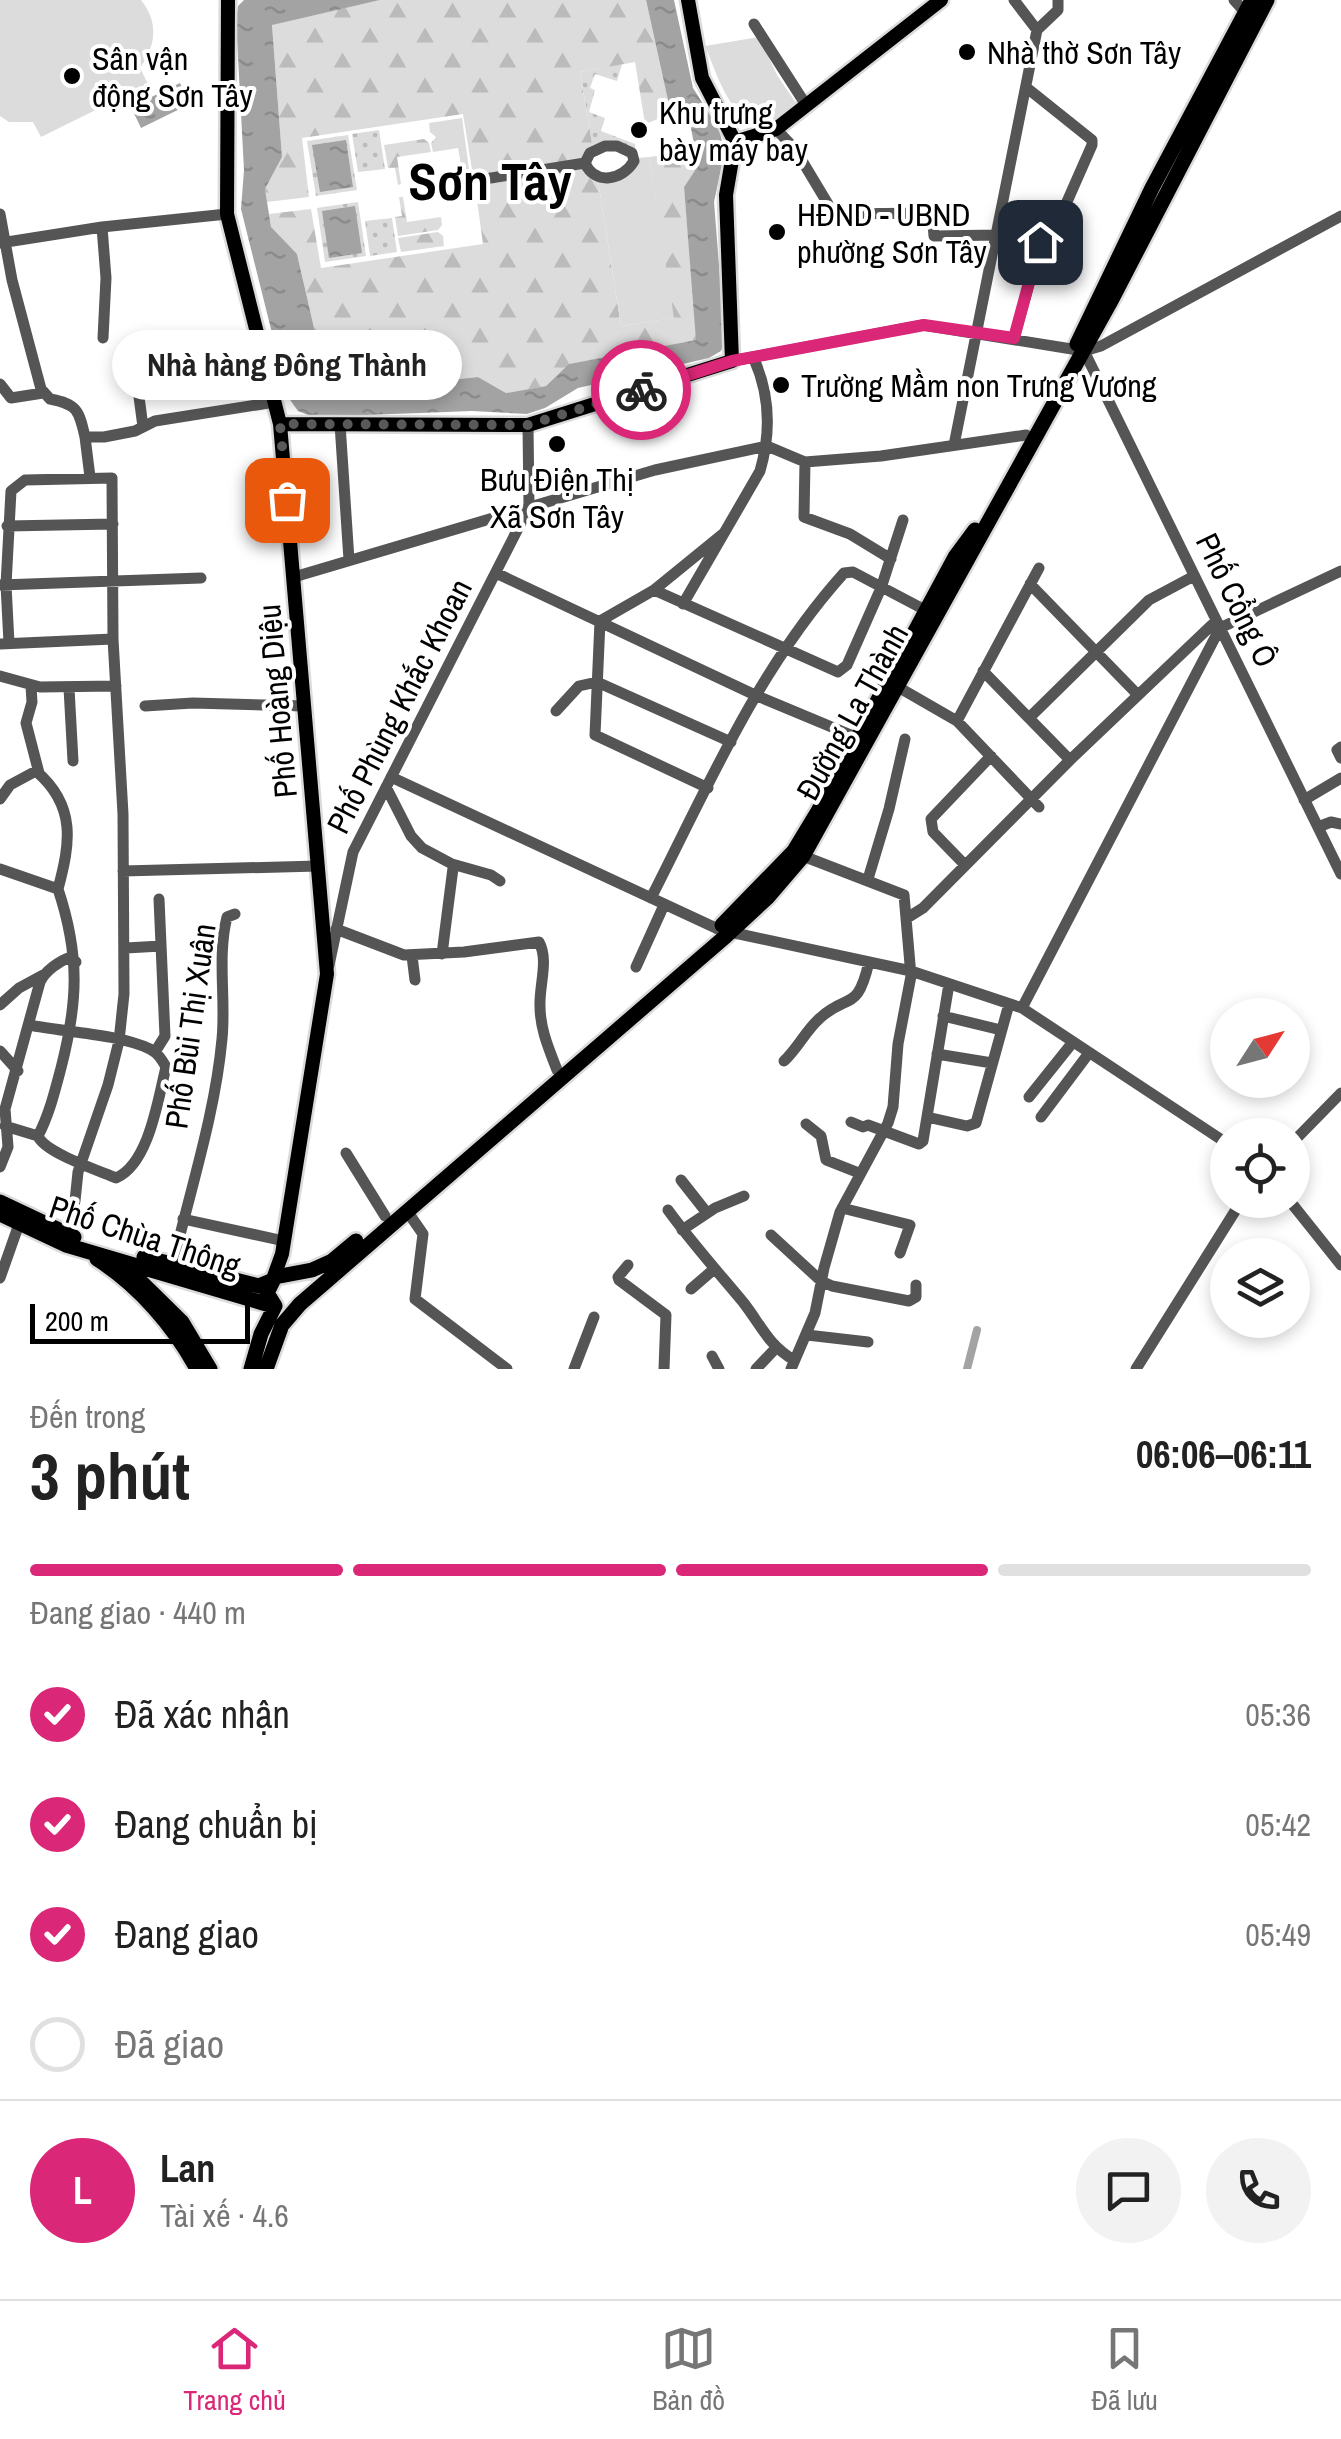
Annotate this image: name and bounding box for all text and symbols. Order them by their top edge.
place label: Nhà thờ Sơn Tây [987,31,1181,74]
place label: Sân vận động Sơn Tây [92,37,253,117]
marker: Nhà thờ Sơn Tây [956,41,978,63]
marker: Sân vận động Sơn Tây [61,65,83,87]
place label: Khu trưng bày máy bay [659,91,808,171]
marker: Khu trưng bày máy bay [628,119,650,141]
district label: Sơn Tây [409,146,572,216]
place label: HĐND - UBND phường Sơn Tây [797,193,987,273]
pin [998,200,1083,285]
icon: home [1013,215,1068,270]
marker: HĐND - UBND phường Sơn Tây [766,221,788,243]
callout: Nhà hàng Đông Thành [112,330,462,400]
courier [591,340,691,440]
text: Nhà hàng Đông Thành [147,343,427,386]
icon: bike [614,363,669,418]
place label: Trường Mầm non Trưng Vương [801,364,1157,407]
marker: Trường Mầm non Trưng Vương [770,374,792,396]
marker: Bưu Điện Thị Xã Sơn Tây [546,433,568,455]
pin [245,458,330,543]
place label: Bưu Điện Thị Xã Sơn Tây [480,458,634,538]
icon: bag [260,473,315,528]
street label: Phố Cổng Ô [1186,526,1288,674]
street label: Phố Phùng Khắc Khoan [316,571,482,841]
street label: Phố Hoàng Diệu [247,602,307,800]
street label: Đường La Thành [786,616,918,808]
street label: Phố Bùi Thị Xuân [154,921,226,1131]
north arrow [1210,998,1310,1098]
map controls [1210,998,1310,1338]
button: locate [1210,1118,1310,1218]
street label: Phố Chùa Thông [44,1185,246,1287]
button: layers [1210,1238,1310,1338]
scale bar [30,1299,250,1344]
text: 200 m [45,1302,109,1340]
text: Đến trong [30,1395,145,1438]
text: 06:06–06:11 [1136,1429,1311,1480]
text: 3 phút [30,1432,190,1519]
text: Đang giao · 440 m [30,1591,246,1634]
icon: check [30,1687,85,1742]
text: Đã xác nhận [115,1689,290,1740]
text: 05:36 [1245,1693,1311,1736]
icon: check [30,1797,85,1852]
text: Đang chuẩn bị [115,1799,318,1850]
text: 05:42 [1245,1803,1311,1846]
icon: check [30,1907,85,1962]
text: Đang giao [115,1909,259,1960]
text: 05:49 [1245,1913,1311,1956]
text: Đã giao [115,2019,224,2070]
button: chat [1076,2138,1181,2243]
button: phone [1206,2138,1311,2243]
text: Lan [160,2143,215,2194]
text: L [73,2165,92,2216]
text: Tài xế · 4.6 [160,2194,289,2237]
tab: Trang chủ [183,2321,286,2419]
tab: Bản đồ [652,2321,725,2419]
tab: Đã lưu [1091,2321,1158,2419]

